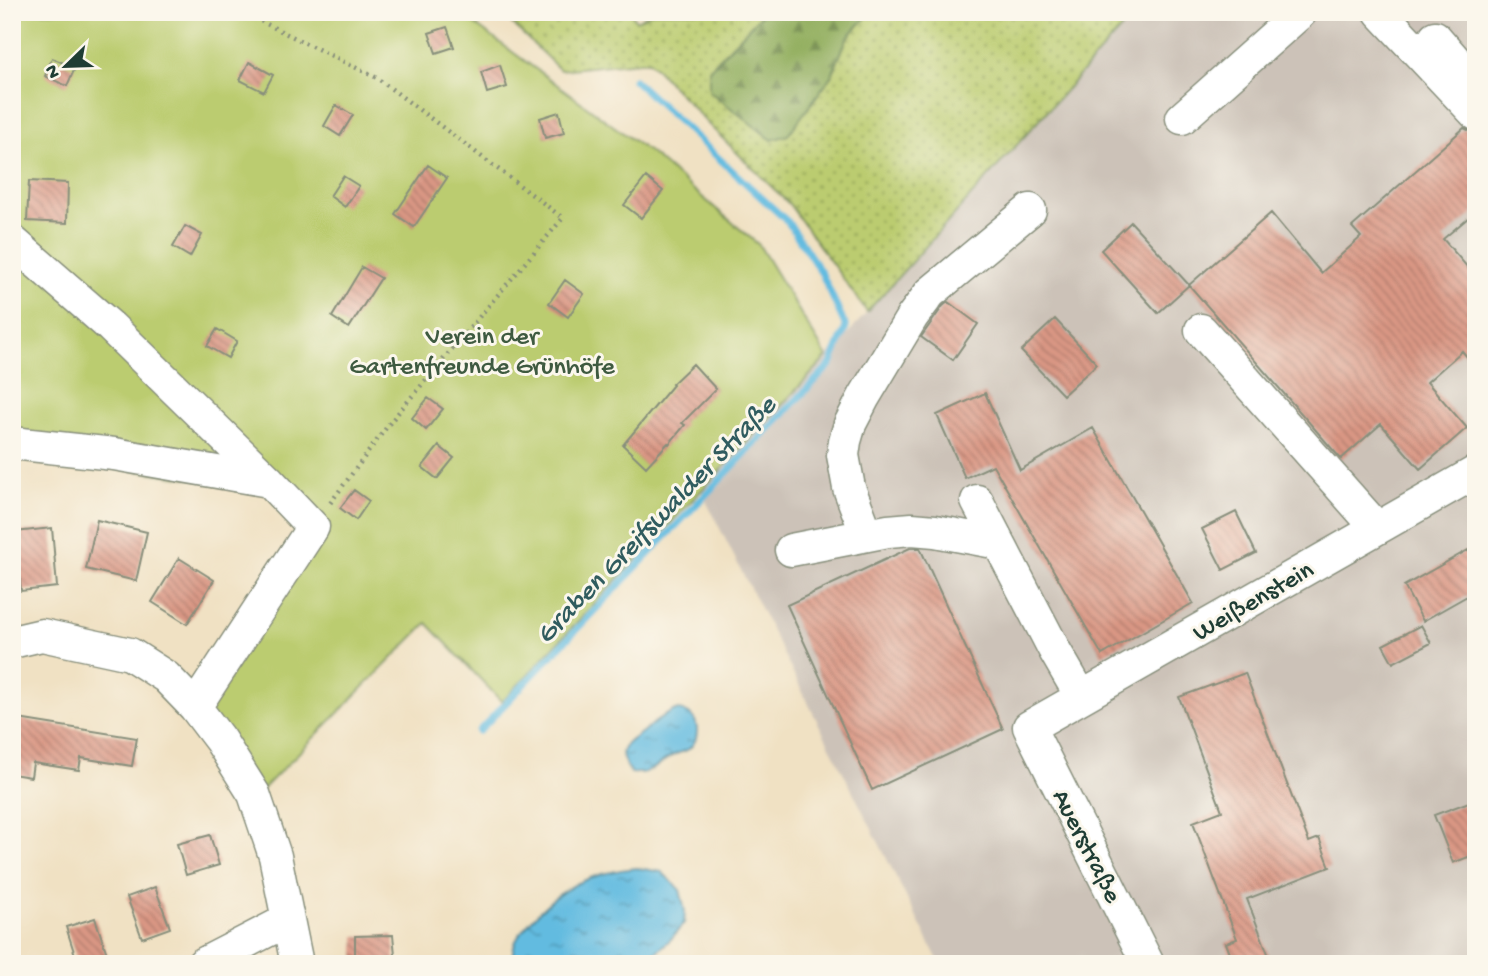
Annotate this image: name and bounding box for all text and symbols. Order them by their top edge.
north arrow [32,32,102,102]
text: N [41,61,67,81]
park label: Verein der Gartenfreunde Grünhöfe [349,323,615,384]
water label: Graben Greifswalder Straße [530,389,785,652]
street label: Weißenstein [1188,556,1321,650]
street label: Auerstraße [1043,785,1127,909]

